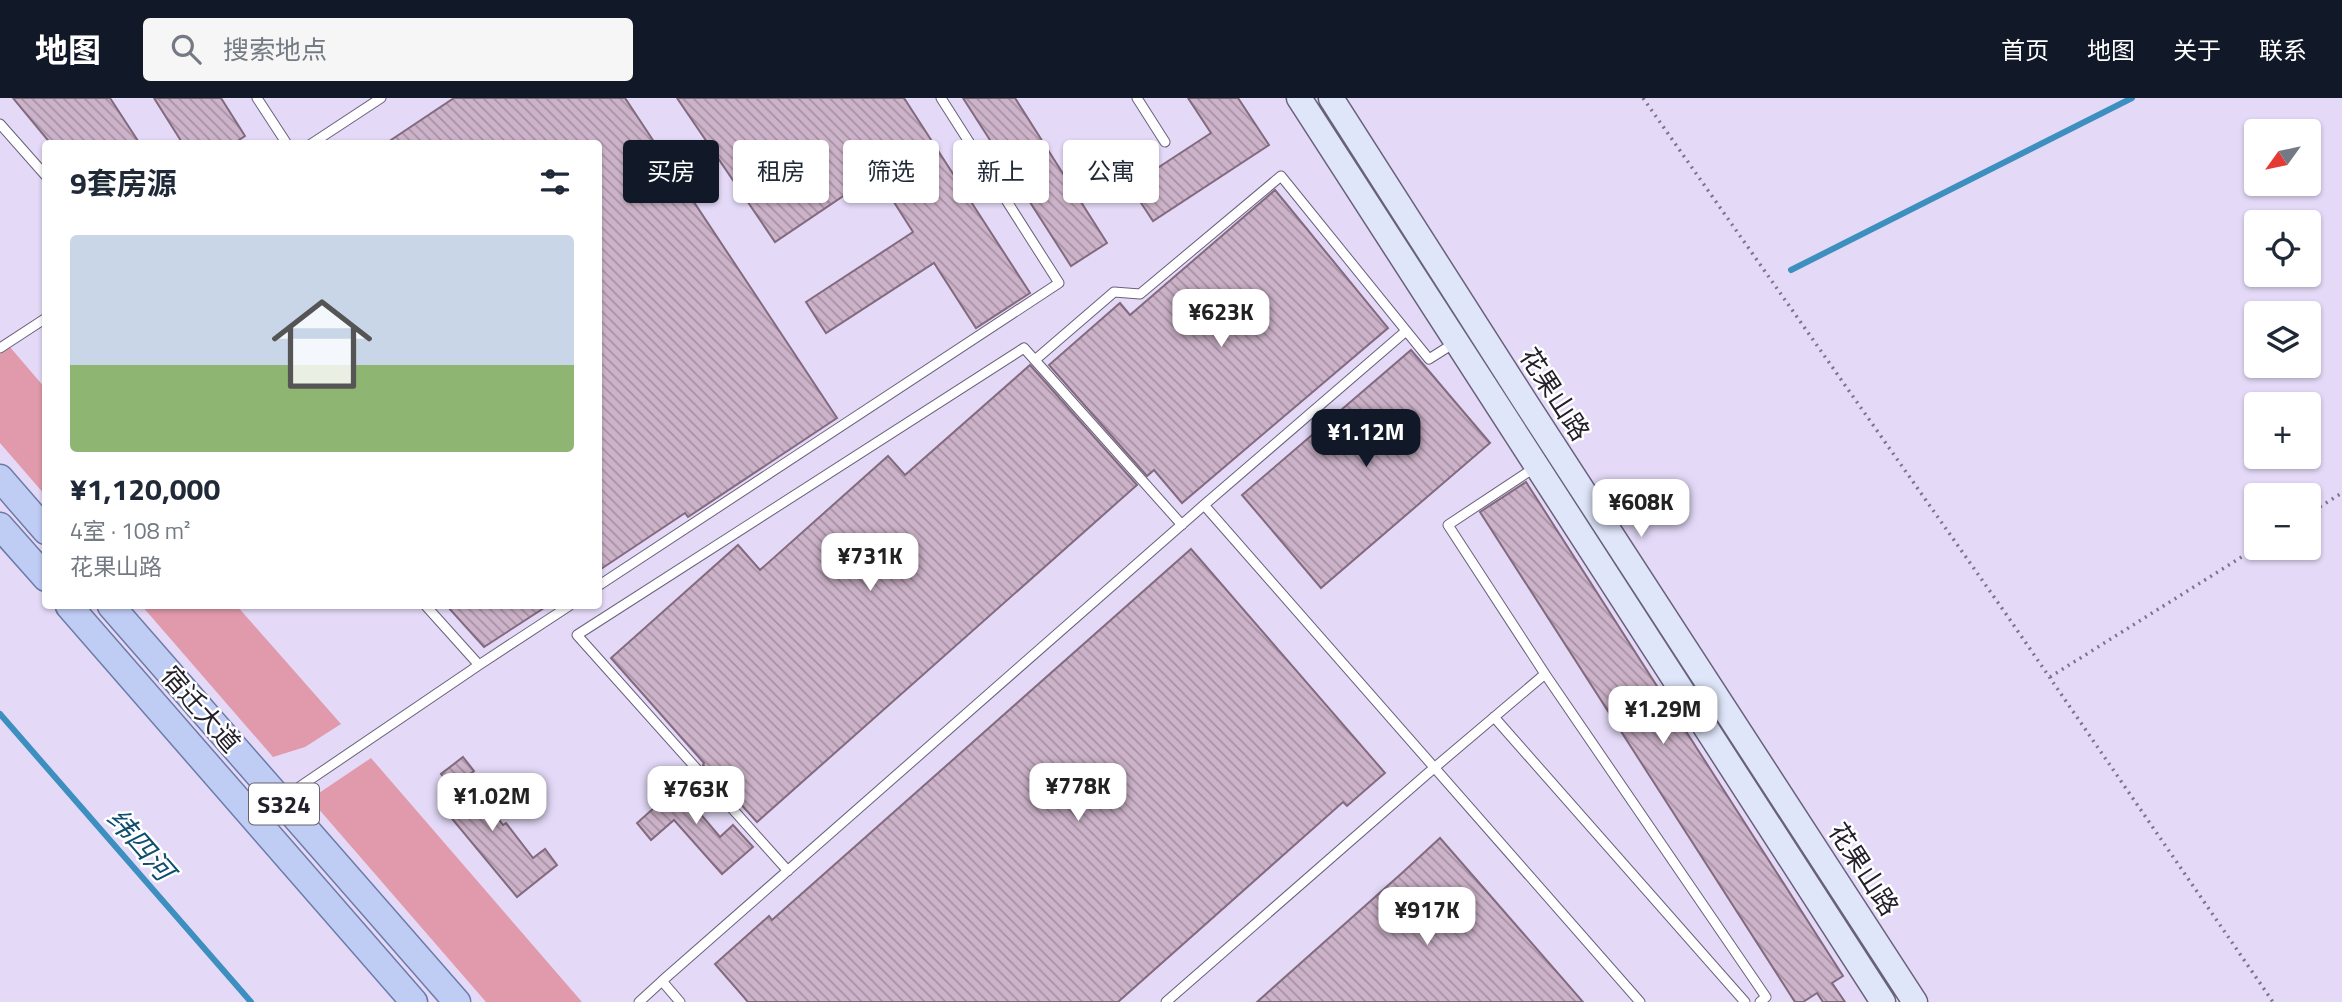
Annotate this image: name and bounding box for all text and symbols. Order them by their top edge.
search box [143,18,633,81]
text: 地图 [35,25,101,75]
icon: search [167,30,205,68]
text: 搜索地点 [223,30,327,69]
text: 首页 [2001,32,2049,68]
text: 地图 [2087,32,2135,68]
text: 关于 [2173,32,2221,68]
text: 联系 [2259,32,2307,68]
north arrow [2244,119,2320,196]
map controls [2244,119,2321,560]
chip: 买房 [623,140,719,203]
chip: 租房 [733,140,829,203]
chip: 筛选 [843,140,939,203]
chip: 新上 [953,140,1049,203]
chip: 公寓 [1063,140,1159,203]
text: 9套房源 [70,160,177,206]
icon: filters [536,163,574,201]
button: locate [2244,210,2321,287]
icon: home [259,281,385,407]
pin: ¥623K [1172,289,1270,349]
text: ¥623K [1188,294,1254,329]
button: layers [2244,301,2321,378]
street label: 花果山路 [1510,340,1600,448]
button: + [2244,392,2321,469]
pin: ¥1.12M [1309,410,1423,469]
text: ¥1.12M [1327,414,1405,449]
text: ¥1,120,000 [70,466,220,512]
pin: ¥608K [1592,480,1690,539]
button: − [2244,483,2321,560]
text: ¥608K [1608,484,1674,519]
text: 4室 · 108 m² [70,513,190,548]
pin: ¥731K [821,533,919,593]
text: ¥731K [837,538,903,573]
text: 花果山路 [70,549,162,584]
street label: 宿迁大道 [152,657,250,761]
pin: ¥1.29M [1606,686,1720,746]
text: ¥1.29M [1624,691,1702,726]
pin: ¥778K [1029,764,1127,823]
pin: ¥763K [647,766,745,826]
text: ¥778K [1045,768,1111,803]
text: ¥763K [663,771,729,806]
pin: ¥1.02M [435,774,549,833]
text: ¥1.02M [453,778,531,813]
road number: S324 [249,784,319,824]
water label: 纬四河 [97,798,188,894]
street label: 花果山路 [1819,815,1909,923]
pin: ¥917K [1378,888,1476,947]
text: ¥917K [1394,892,1460,927]

